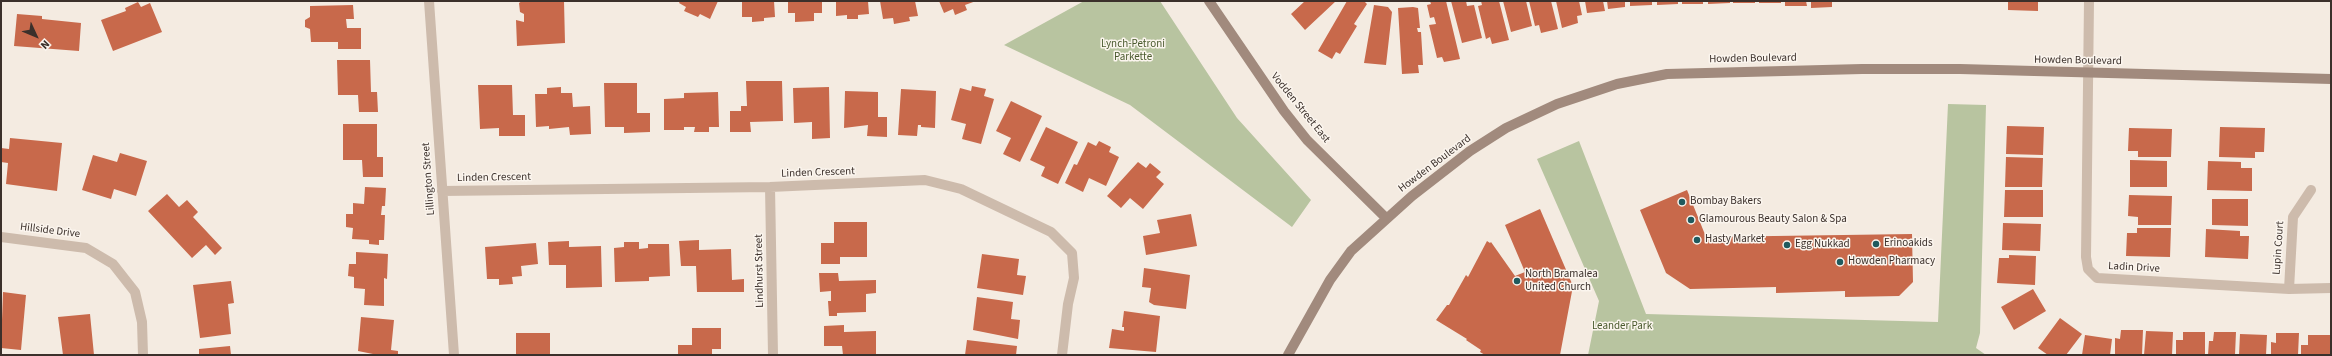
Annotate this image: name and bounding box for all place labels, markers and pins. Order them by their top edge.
place label: Bombay Bakers [1690,195,1761,209]
marker: Bombay Bakers [1677,197,1687,207]
place label: Glamourous Beauty Salon & Spa [1699,213,1847,227]
marker: Glamourous Beauty Salon & Spa [1686,215,1696,225]
place label: Hasty Market [1705,233,1765,247]
marker: Hasty Market [1692,235,1702,245]
place label: Erinoakids [1884,237,1933,251]
place label: Egg Nukkad [1795,238,1850,252]
marker: Erinoakids [1871,239,1881,249]
marker: Egg Nukkad [1782,240,1792,250]
place label: Howden Pharmacy [1848,255,1935,269]
marker: Howden Pharmacy [1835,257,1845,267]
place label: North Bramalea United Church [1525,268,1598,294]
marker: North Bramalea United Church [1512,276,1522,286]

